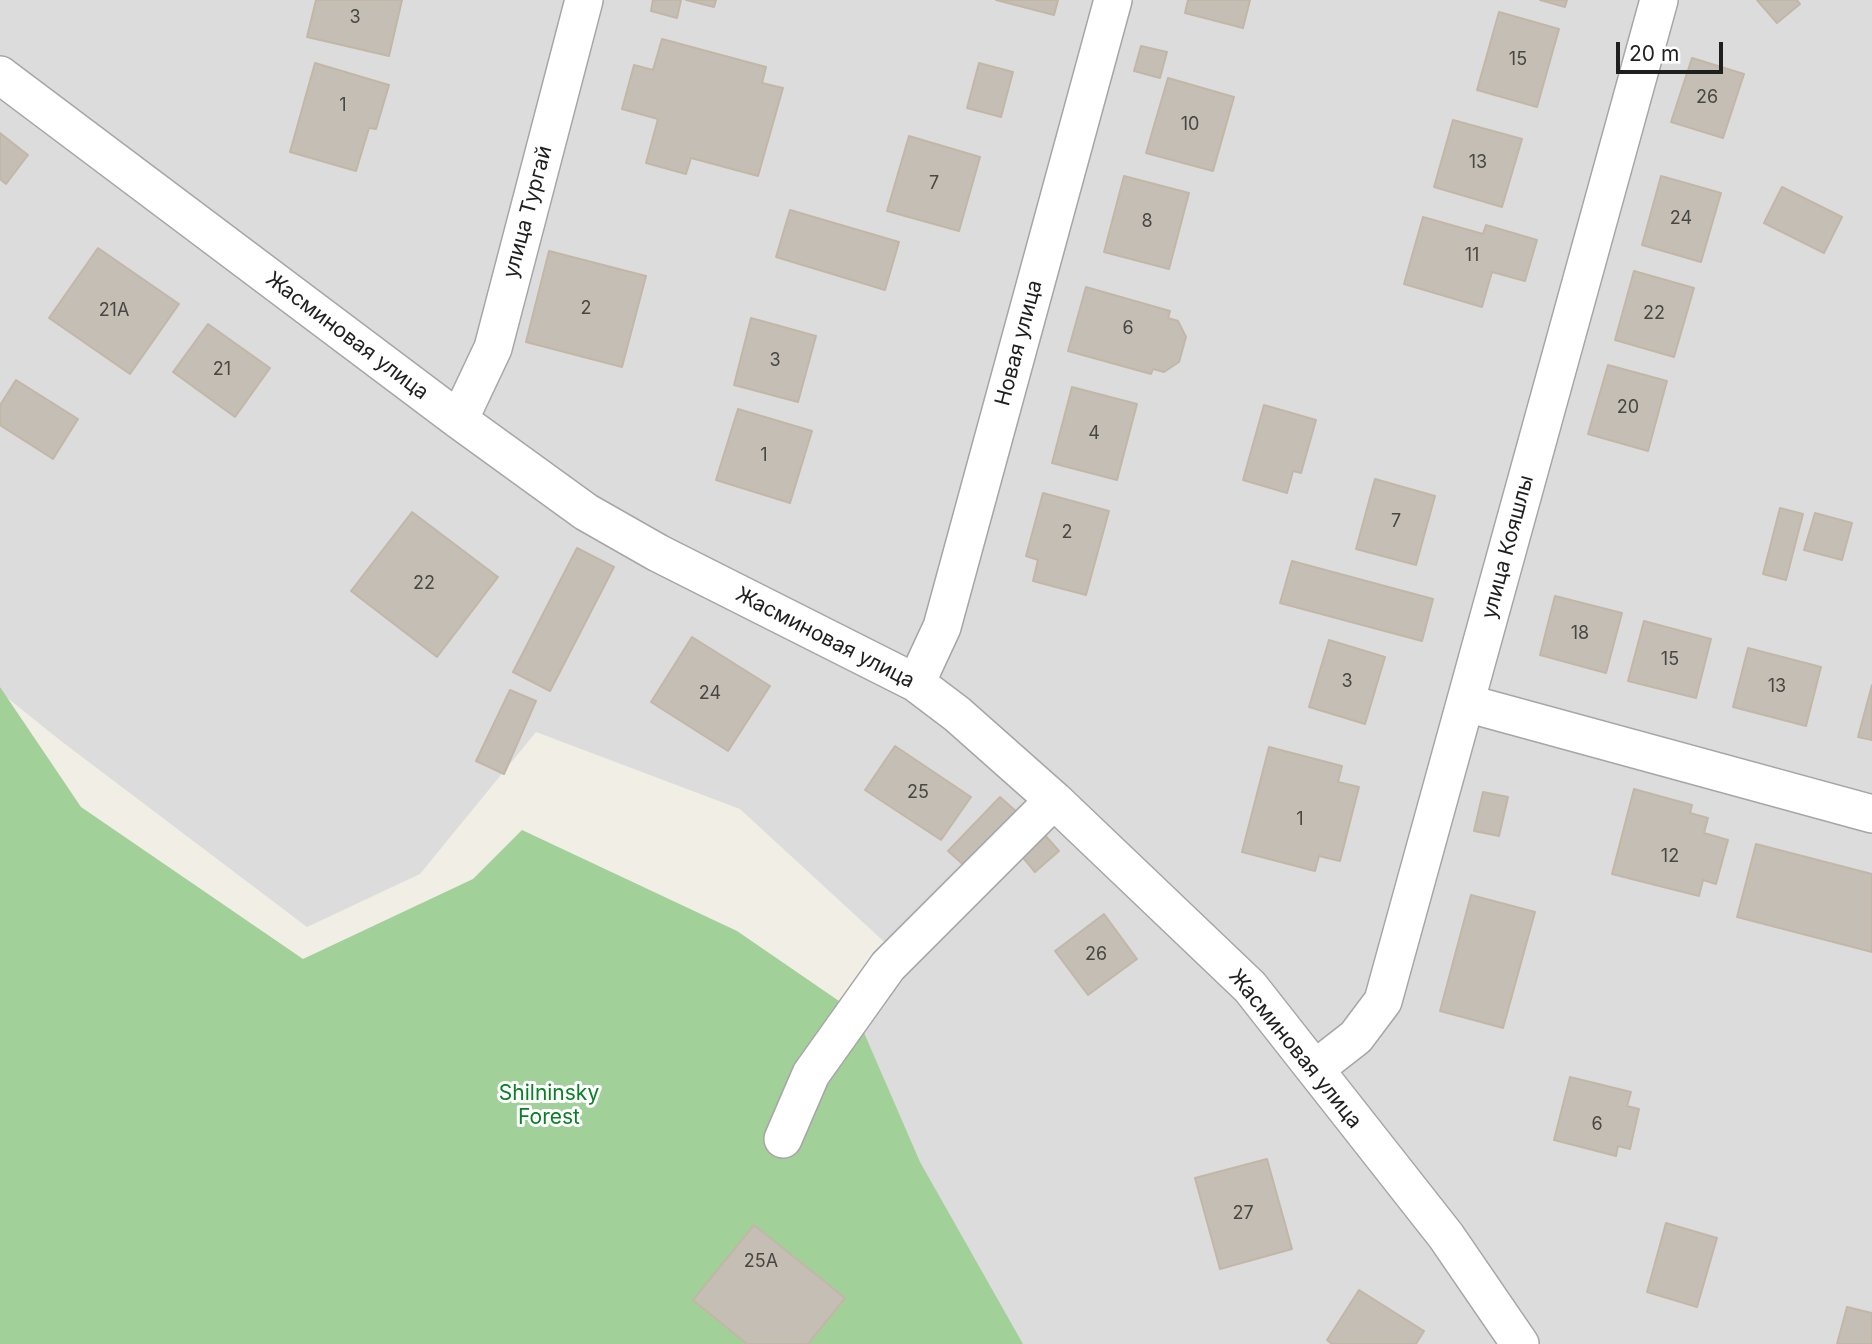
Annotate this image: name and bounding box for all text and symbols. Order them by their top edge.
house number: 3 [349,7,361,29]
scale bar [1620,28,1727,72]
text: 20 m [1629,41,1679,66]
house number: 15 [1509,49,1527,71]
house number: 26 [1696,87,1718,109]
house number: 1 [339,95,347,117]
house number: 10 [1181,114,1199,136]
street label: улица Тургай [498,143,558,281]
house number: 13 [1469,152,1487,174]
house number: 7 [929,173,939,195]
house number: 24 [1670,208,1692,230]
house number: 8 [1141,211,1153,233]
house number: 11 [1465,245,1479,267]
street label: Жасминовая улица [261,267,433,405]
street label: Новая улица [990,277,1048,409]
house number: 2 [581,298,591,320]
house number: 21А [99,300,129,322]
house number: 22 [1643,303,1665,325]
house number: 6 [1122,318,1134,340]
house number: 3 [769,350,781,372]
house number: 21 [213,359,231,381]
house number: 20 [1617,397,1639,419]
house number: 4 [1088,423,1100,445]
house number: 1 [760,445,768,467]
street label: улица Кояшлы [1477,472,1539,622]
house number: 7 [1391,511,1401,533]
house number: 2 [1062,522,1072,544]
house number: 22 [413,573,435,595]
street label: Жасминовая улица [731,582,919,694]
house number: 18 [1571,623,1589,645]
house number: 15 [1661,649,1679,671]
house number: 3 [1341,671,1353,693]
house number: 13 [1768,676,1786,698]
house number: 24 [699,683,721,705]
house number: 25 [907,782,929,804]
house number: 1 [1296,809,1304,831]
house number: 12 [1661,846,1679,868]
house number: 26 [1085,944,1107,966]
street label: Жасминовая улица [1223,964,1367,1134]
park label: Shilninsky Forest [499,1081,599,1131]
house number: 6 [1591,1114,1603,1136]
house number: 27 [1232,1203,1254,1225]
house number: 25А [744,1251,778,1273]

